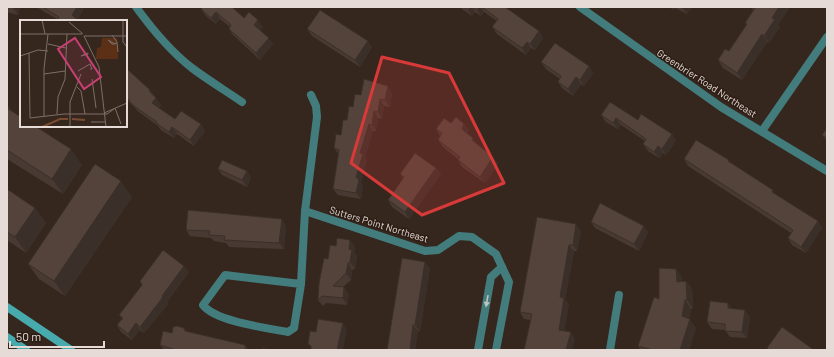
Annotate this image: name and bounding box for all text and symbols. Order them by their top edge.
inset map [20,20,127,127]
street label: Greenbrier Road Northeast [655,46,759,120]
street label: Sutters Point Northeast [328,203,430,245]
one-way arrow [484,295,490,307]
scale bar [10,323,104,349]
text: 50 m [16,329,41,343]

